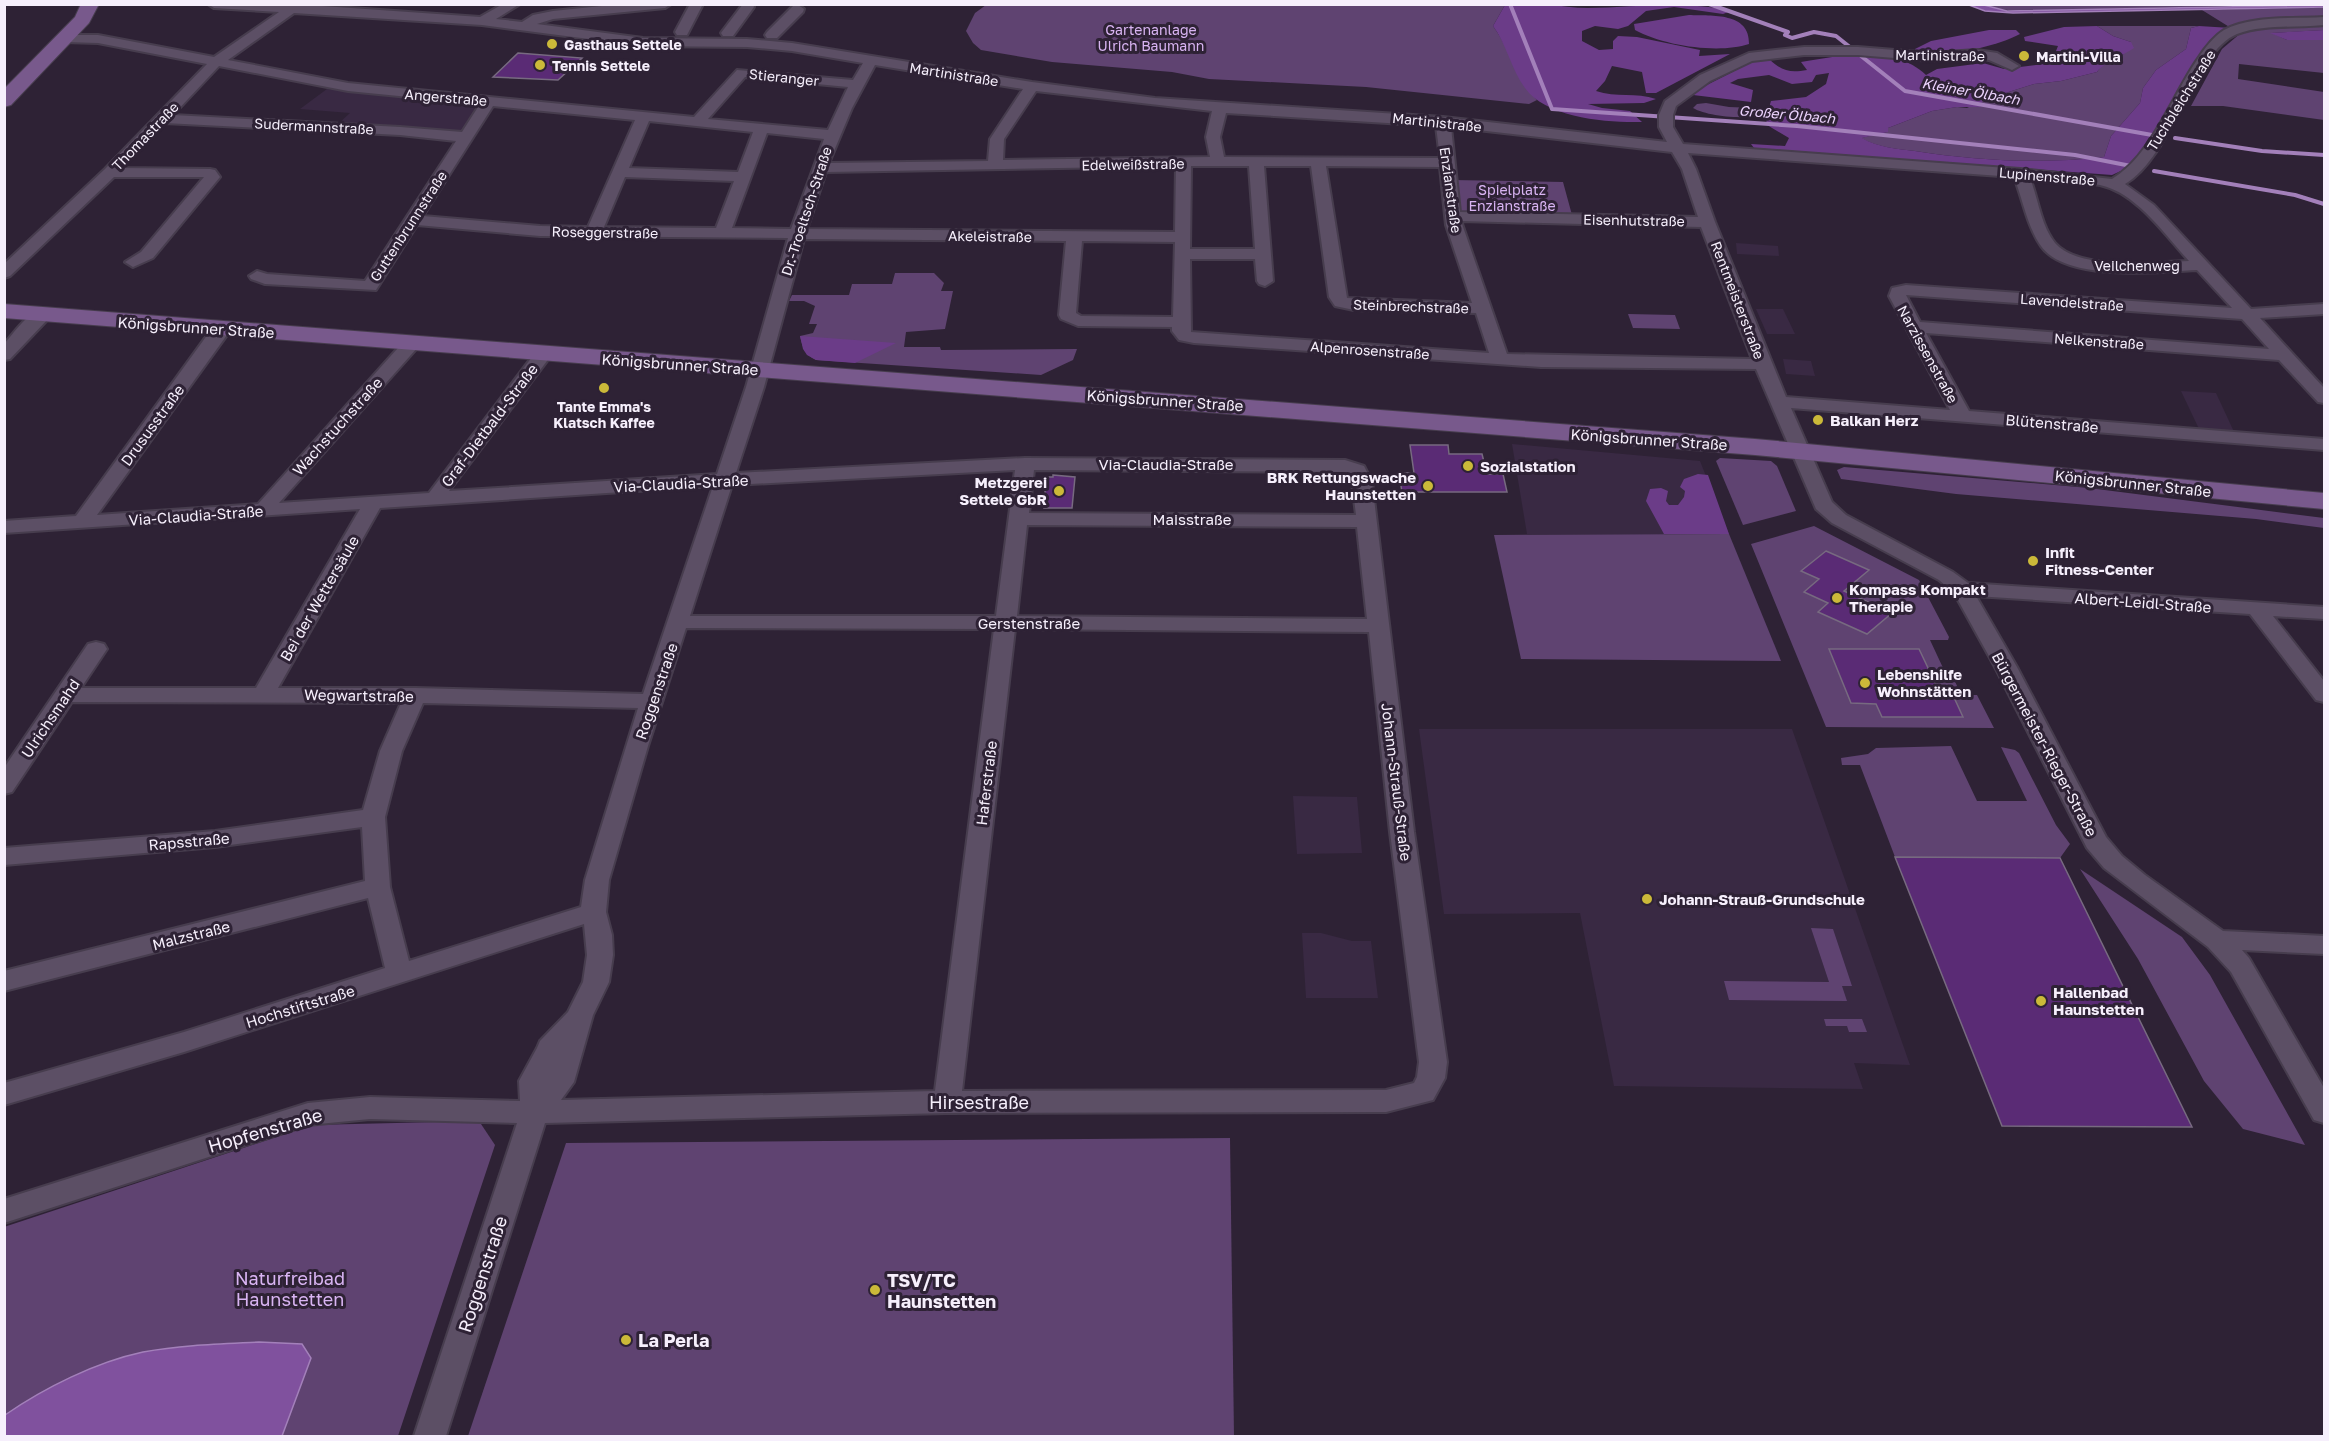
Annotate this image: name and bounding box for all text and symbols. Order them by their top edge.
park label: Gartenanlage Ulrich Baumann [1098,21,1204,54]
place label: Gasthaus Settele [564,36,682,53]
marker: Gasthaus Settele [545,37,559,51]
street label: Martinistraße [1895,46,1985,64]
street label: Tuchbleichstraße [2143,46,2219,154]
place label: Martini-Villa [2036,48,2121,65]
marker: Martini-Villa [2017,49,2031,63]
place label: Tennis Settele [552,57,650,74]
marker: Tennis Settele [533,58,547,72]
street label: Martinistraße [908,59,1000,89]
street label: Stieranger [748,65,820,89]
water label: Kleiner Ölbach [1921,74,2023,108]
street label: Angerstraße [404,85,488,109]
street label: Thomastraße [108,98,182,174]
water label: Großer Ölbach [1738,101,1837,127]
street label: Martinistraße [1391,109,1483,135]
street label: Sudermannstraße [254,114,374,138]
street label: Dr.-Troeltsch-Straße [777,144,835,278]
street label: Enzianstraße [1437,146,1465,234]
street label: Edelweißstraße [1081,155,1185,173]
street label: Lupinenstraße [1998,163,2096,189]
street label: Guttenbrunnstraße [366,168,450,284]
park label: Spielplatz Enzianstraße [1468,181,1556,214]
street label: Eisenhutstraße [1583,211,1685,229]
street label: Roseggerstraße [552,223,658,241]
street label: Akeleistraße [948,227,1032,245]
street label: Rentmeisterstraße [1708,239,1768,361]
street label: Veilchenweg [2094,257,2180,274]
street label: Lavendelstraße [2020,290,2124,314]
street label: Steinbrechstraße [1353,295,1469,317]
street label: Narzissenstraße [1894,302,1962,406]
street label: Königsbrunner Straße [117,313,275,341]
street label: Nelkenstraße [2053,329,2145,353]
street label: Alpenrosenstraße [1310,337,1430,363]
street label: Königsbrunner Straße [601,350,759,378]
street label: Graf-Dietbald-Straße [437,360,541,490]
street label: Wachstuchstraße [288,373,386,479]
street label: Drususstraße [117,381,188,469]
marker: Tante Emma's Klatsch Kaffee [597,381,611,395]
street label: Königsbrunner Straße [1086,386,1244,414]
place label: Tante Emma's Klatsch Kaffee [553,398,655,431]
street label: Blütenstraße [2005,410,2100,436]
place label: Balkan Herz [1830,411,1919,429]
marker: Balkan Herz [1811,413,1825,427]
street label: Königsbrunner Straße [1570,425,1728,453]
street label: Via-Claudia-Straße [1098,455,1234,473]
place label: Sozialstation [1480,457,1576,475]
marker: Sozialstation [1461,459,1475,473]
street label: Königsbrunner Straße [2054,466,2212,500]
place label: BRK Rettungswache Haunstetten [1267,468,1416,503]
street label: Via-Claudia-Straße [613,470,749,496]
place label: Metzgerei Settele GbR [959,473,1047,508]
marker: BRK Rettungswache Haunstetten [1421,479,1435,493]
marker: Metzgerei Settele GbR [1052,484,1066,498]
street label: Via-Claudia-Straße [128,501,264,529]
street label: Maisstraße [1153,510,1232,528]
street label: Bei der Wettersäule [276,532,362,664]
place label: Infit Fitness-Center [2045,543,2154,578]
marker: Infit Fitness-Center [2026,554,2040,568]
place label: Kompass Kompakt Therapie [1849,580,1986,615]
street label: Albert-Leidl-Straße [2074,588,2212,616]
marker: Kompass Kompakt Therapie [1830,591,1844,605]
street label: Gerstenstraße [978,614,1081,632]
street label: Roggenstraße [631,640,681,742]
street label: Bürgermeister-Rieger-Straße [1989,649,2102,840]
place label: Lebenshilfe Wohnstätten [1877,665,1971,700]
street label: Ulrichsmahd [17,675,83,761]
marker: Lebenshilfe Wohnstätten [1858,676,1872,690]
street label: Wegwartstraße [304,685,414,705]
street label: Johann-Strauß-Straße [1378,702,1416,862]
street label: Haferstraße [972,739,1000,826]
street label: Rapsstraße [148,828,231,854]
place label: Johann-Strauß-Grundschule [1659,890,1865,908]
marker: Johann-Strauß-Grundschule [1640,892,1654,906]
street label: Malzstraße [150,917,232,953]
street label: Hochstiftstraße [243,981,357,1031]
place label: Hallenbad Haunstetten [2053,983,2144,1018]
marker: Hallenbad Haunstetten [2034,994,2048,1008]
street label: Hirsestraße [929,1091,1029,1113]
street label: Hopfenstraße [205,1103,325,1157]
street label: Roggenstraße [453,1213,511,1335]
park label: Naturfreibad Haunstetten [235,1267,345,1310]
place label: TSV/TC Haunstetten [887,1269,996,1312]
marker: TSV/TC Haunstetten [868,1283,882,1297]
place label: La Perla [638,1329,709,1351]
marker: La Perla [619,1333,633,1347]

